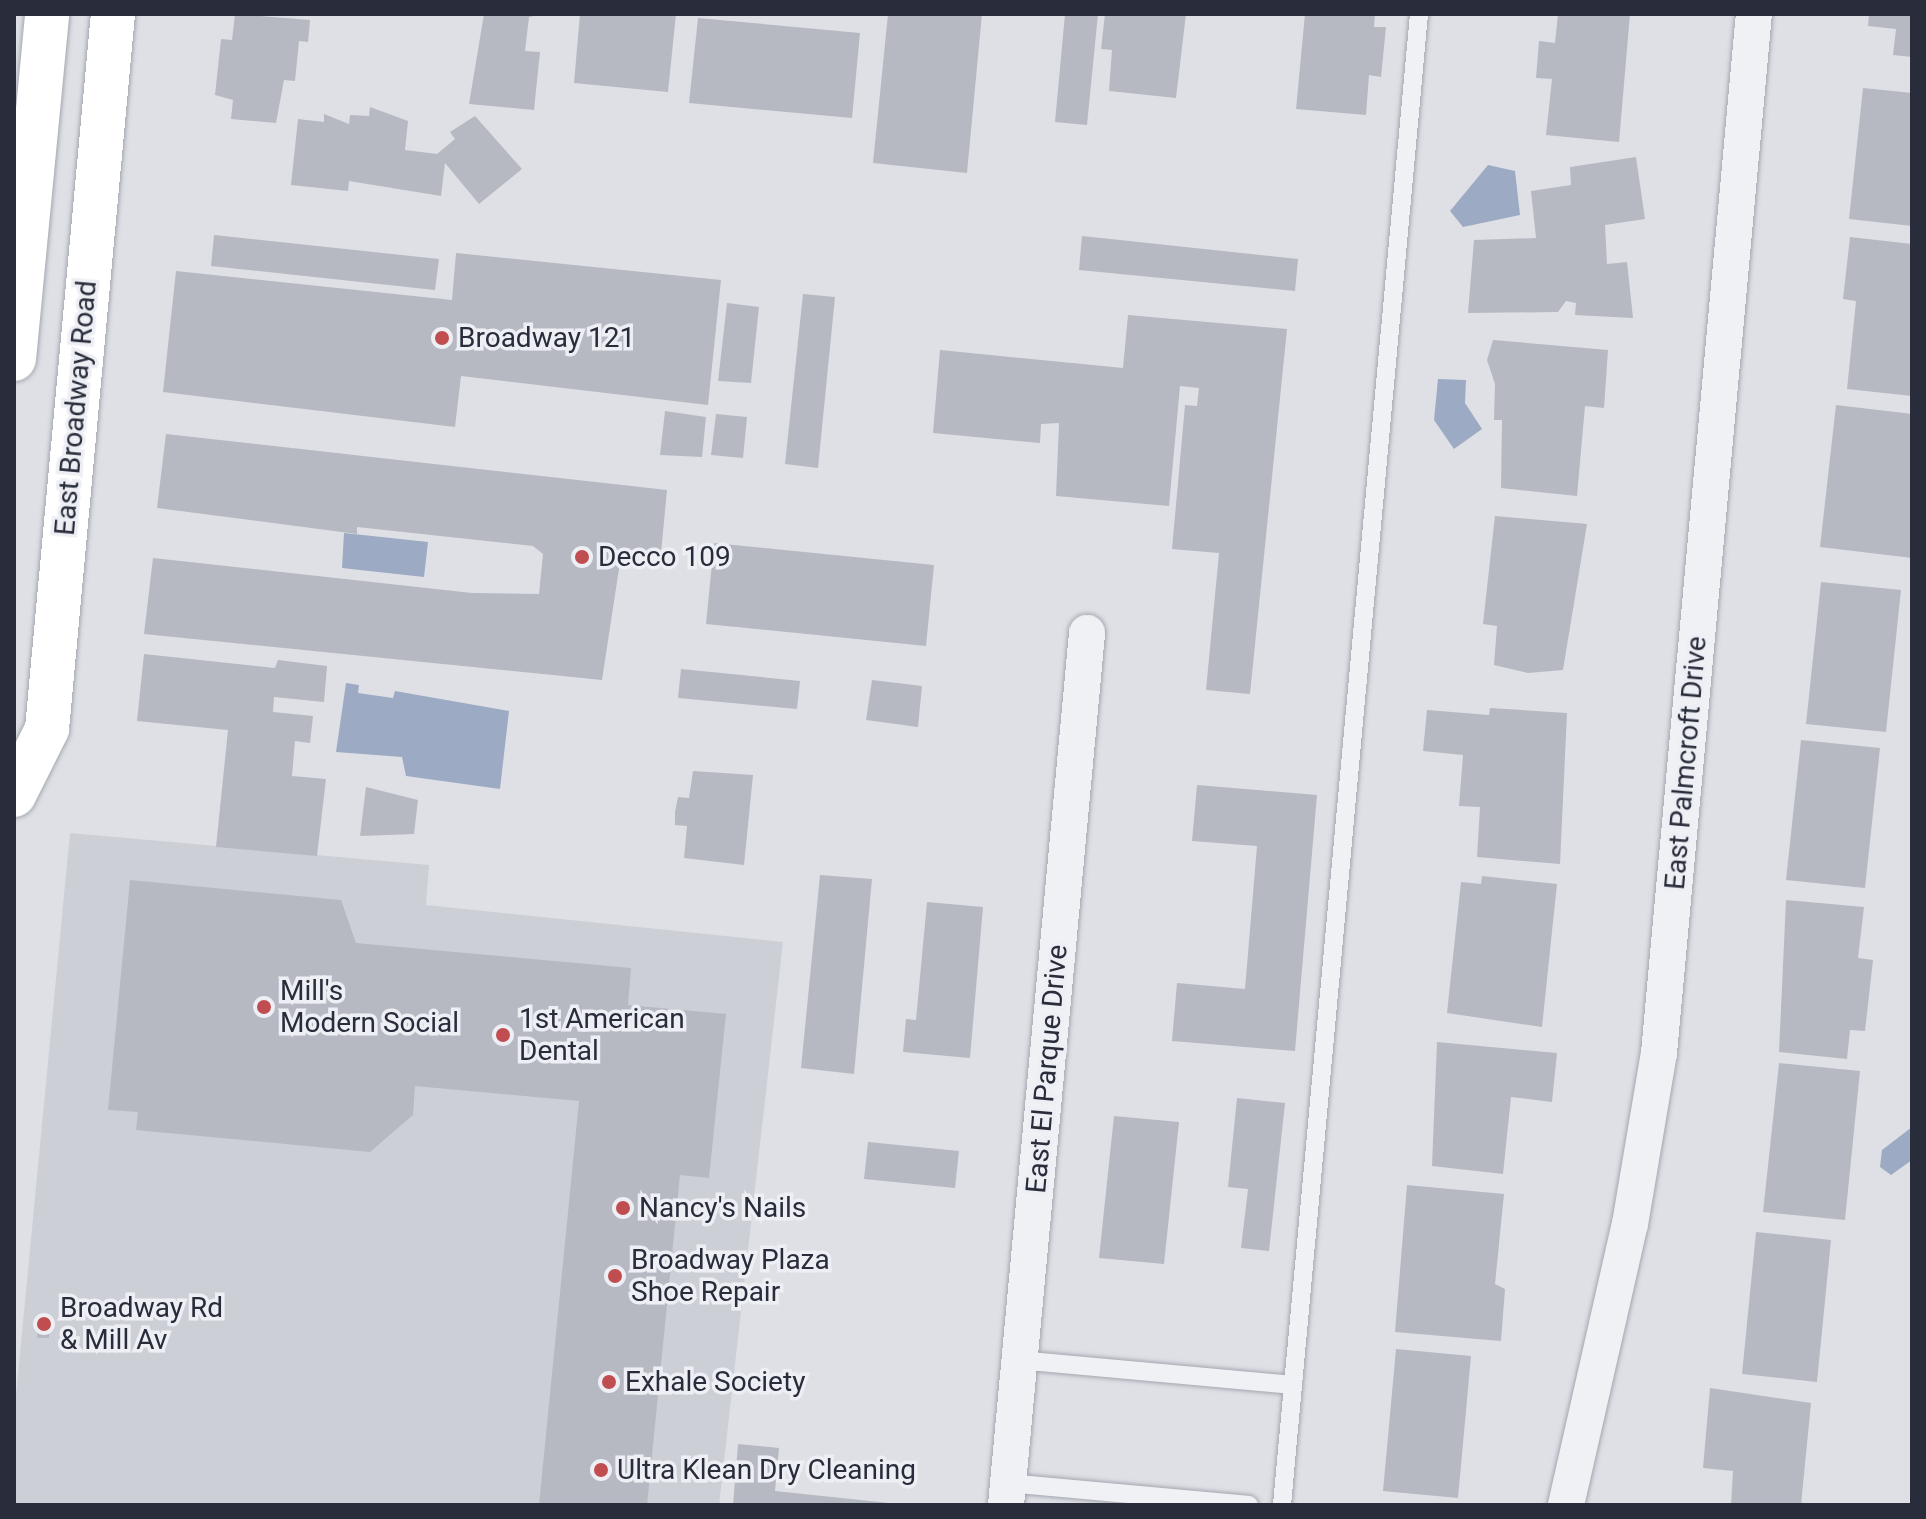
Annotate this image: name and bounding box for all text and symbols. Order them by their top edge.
street label: East Broadway Road [48,279,104,537]
place label: Broadway 121 [458,321,635,355]
marker: Broadway 121 [433,329,451,347]
place label: Decco 109 [598,540,731,574]
marker: Decco 109 [573,548,591,566]
street label: East Palmcroft Drive [1658,635,1714,891]
street label: East El Parque Drive [1019,943,1075,1195]
place label: Mill's Modern Social [280,974,459,1040]
marker: Mill's Modern Social [255,998,273,1016]
place label: 1st American Dental [519,1002,685,1068]
marker: 1st American Dental [494,1026,512,1044]
place label: Nancy's Nails [639,1191,806,1225]
marker: Nancy's Nails [614,1199,632,1217]
place label: Broadway Plaza Shoe Repair [631,1243,830,1309]
marker: Broadway Plaza Shoe Repair [606,1267,624,1285]
place label: Broadway Rd & Mill Av [60,1291,223,1357]
marker: Broadway Rd & Mill Av [35,1315,53,1333]
place label: Exhale Society [625,1365,805,1399]
marker: Exhale Society [600,1373,618,1391]
place label: Ultra Klean Dry Cleaning [617,1453,916,1487]
marker: Ultra Klean Dry Cleaning [592,1461,610,1479]

